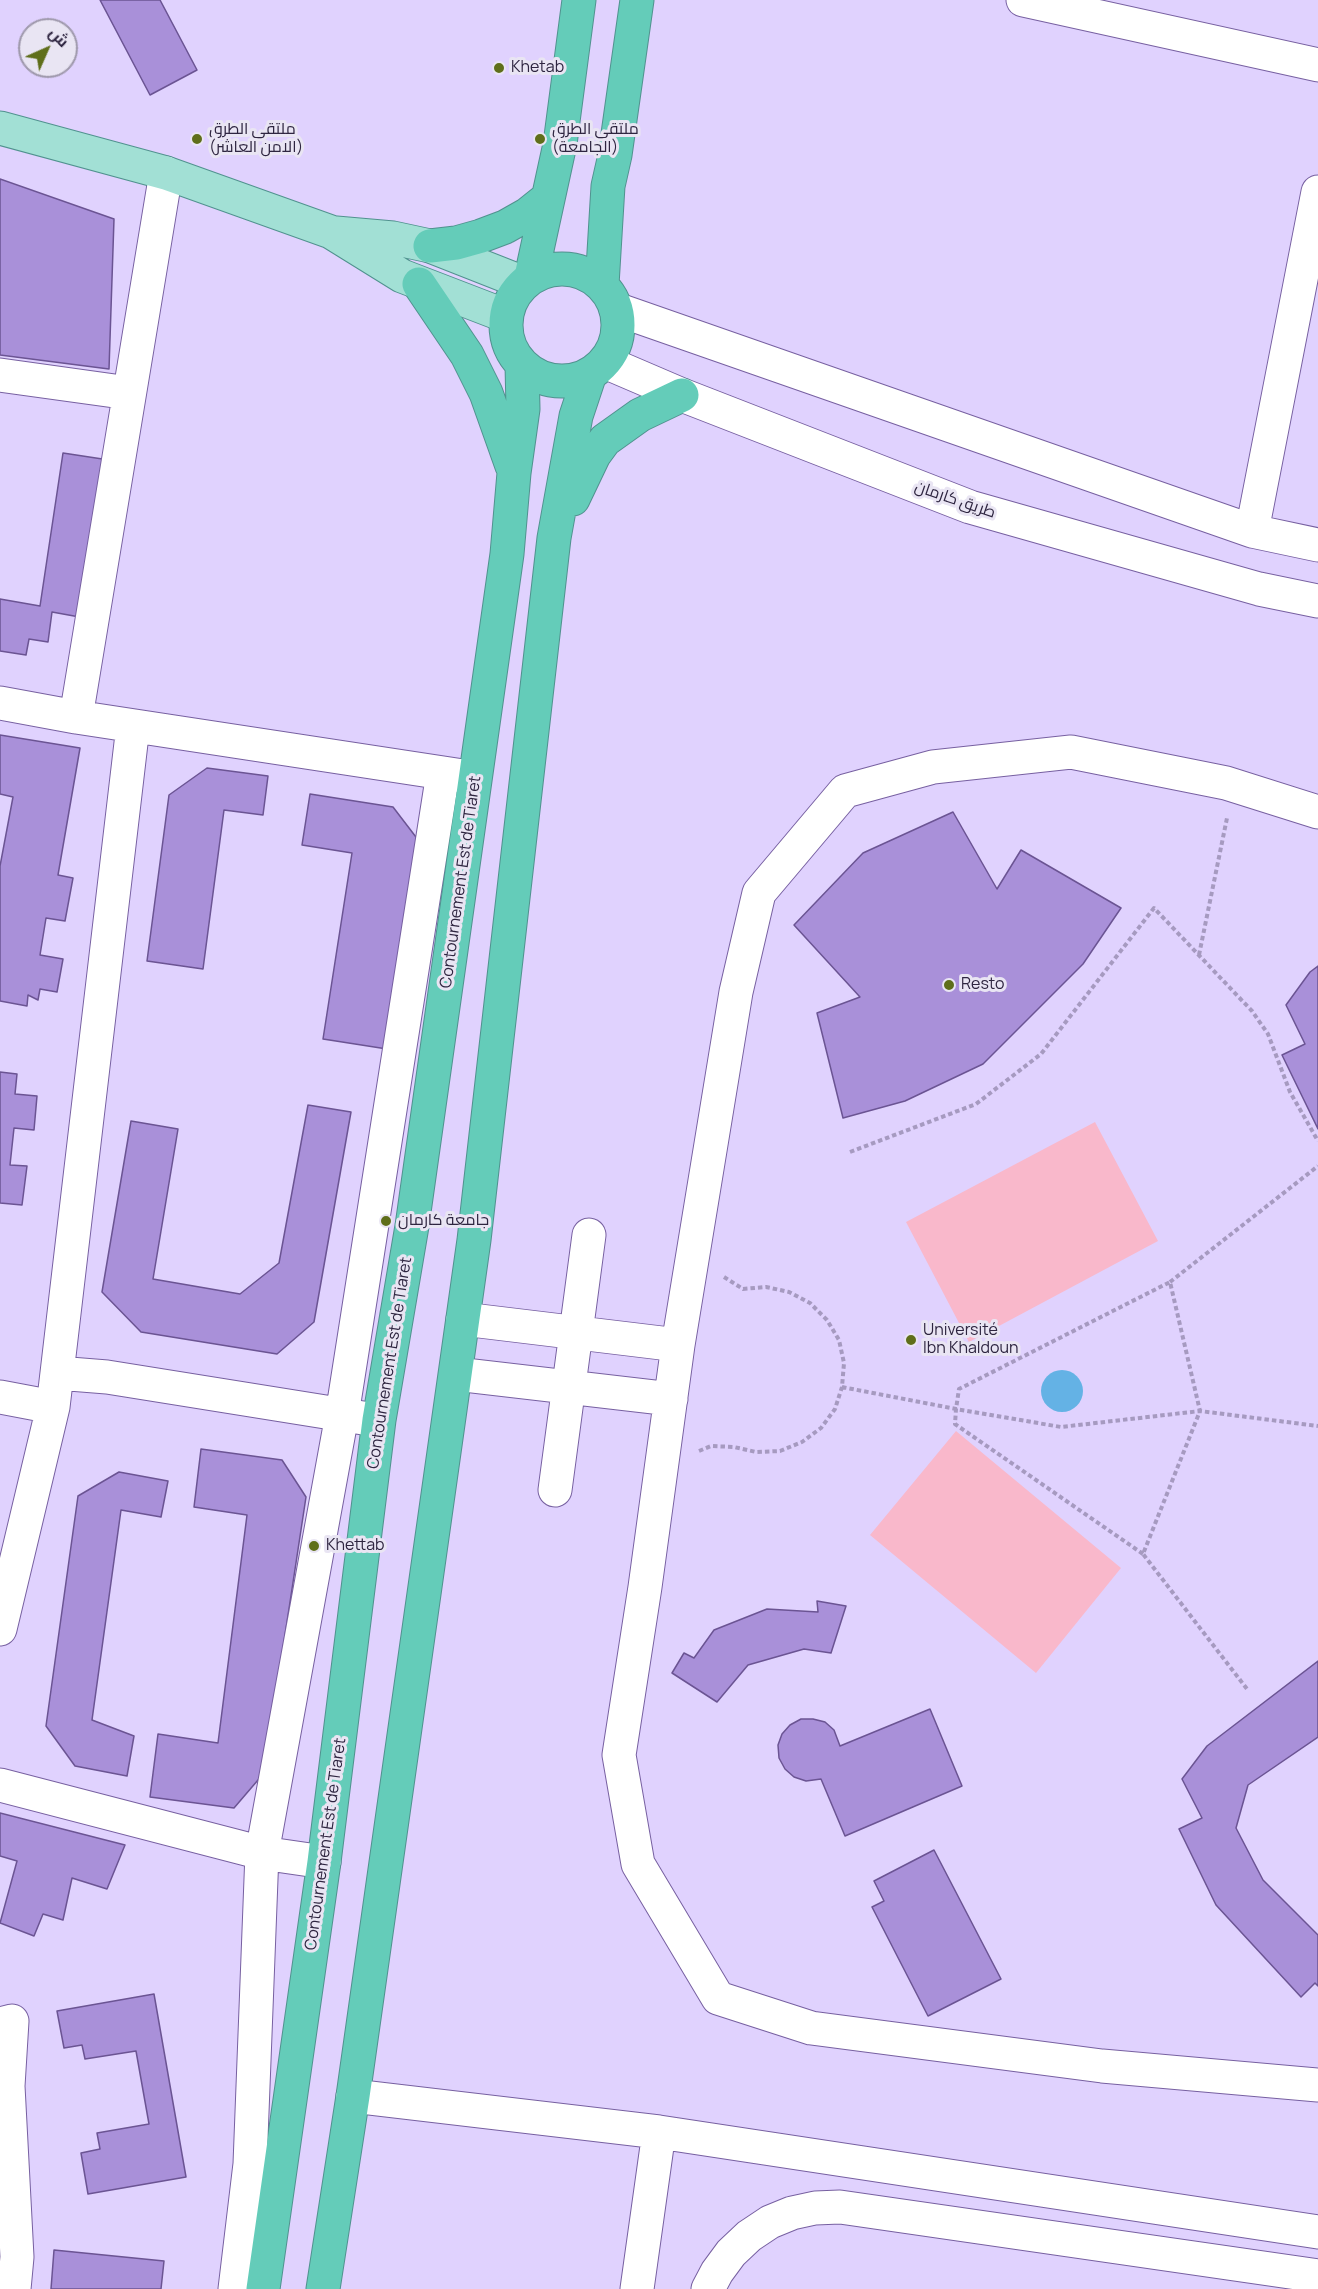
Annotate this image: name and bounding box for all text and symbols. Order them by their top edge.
north arrow [18,18,78,78]
text: ش [44,22,74,52]
place label: Khetab [511,58,564,78]
marker: Khetab [492,61,506,75]
place label: ملتقى الطرق (الامن العاشر) [209,120,303,158]
place label: ملتقى الطرق (الجامعة) [552,120,639,158]
marker: ملتقى الطرق (الامن العاشر) [190,132,204,146]
marker: ملتقى الطرق (الجامعة) [533,132,547,146]
street label: طريق كارمان [912,477,998,523]
street label: Contournement Est de Tiaret [437,775,485,989]
place label: Resto [961,975,1004,995]
marker: Resto [942,978,956,992]
place label: جامعة كارمان [398,1211,489,1231]
marker: جامعة كارمان [379,1214,393,1228]
street label: Contournement Est de Tiaret [364,1256,416,1470]
place label: Université Ibn Khaldoun [923,1321,1018,1359]
marker: Université Ibn Khaldoun [904,1333,918,1347]
place label: Khettab [326,1536,385,1556]
marker: Khettab [307,1539,321,1553]
street label: Contournement Est de Tiaret [302,1737,350,1951]

